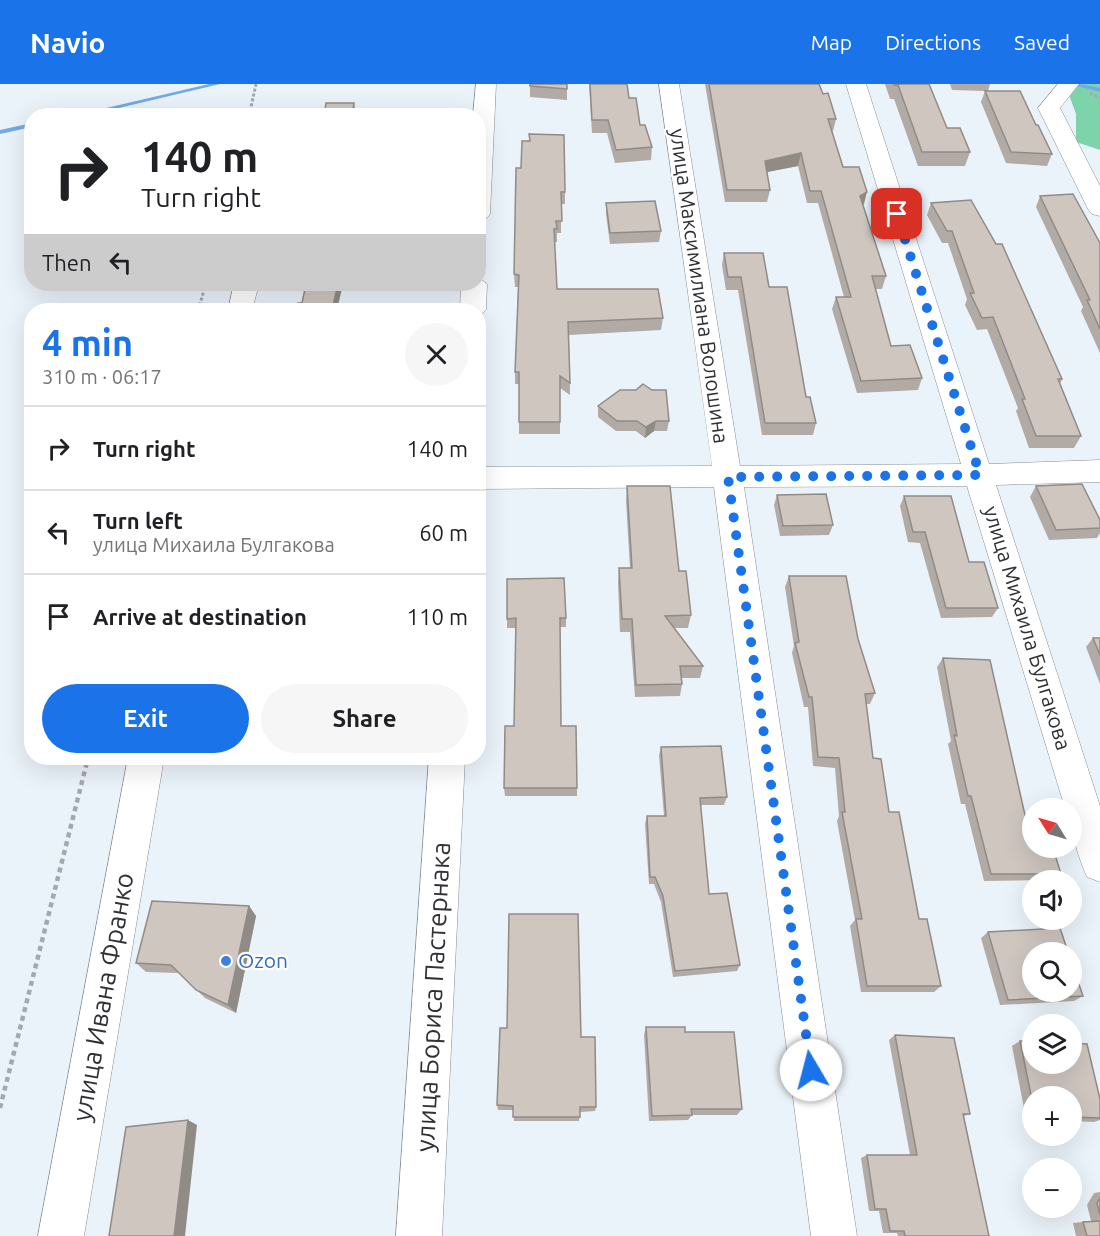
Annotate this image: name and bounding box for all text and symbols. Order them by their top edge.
text: Navio [30,27,105,58]
text: Map [811,30,852,54]
text: Directions [885,30,981,54]
text: Saved [1014,30,1070,54]
street label: улица Максимилиана Волошина [666,127,734,445]
icon: right [42,132,120,210]
text: 140 m [141,133,258,180]
text: Turn right [141,182,261,212]
pin [871,188,922,239]
icon: arrive [880,197,913,230]
icon: left [104,246,137,279]
text: Then [42,250,92,275]
text: 4 min [42,322,133,363]
button: close [405,323,468,386]
text: 310 m · 06:17 [42,365,162,388]
icon: right [42,432,75,465]
text: Turn right [93,436,195,461]
text: 140 m [407,436,468,461]
street label: улица Михаила Булгакова [979,503,1077,753]
text: Turn left [93,508,183,533]
icon: left [42,516,75,549]
text: 60 m [419,520,468,545]
text: улица Михаила Булгакова [93,533,335,556]
icon: arrive [42,600,75,633]
text: Arrive at destination [93,604,307,629]
text: 110 m [407,604,468,629]
button: Exit [42,684,249,753]
button: Share [261,684,468,753]
north arrow [1022,798,1082,858]
map controls [1022,798,1082,1218]
street label: улица Бориса Пастернака [410,841,455,1153]
street label: улица Ивана Франко [66,870,139,1124]
button: sound [1022,870,1082,930]
button: search [1022,942,1082,1002]
place label: Ozon [238,948,288,972]
marker: Ozon [219,954,233,968]
button: layers [1022,1014,1082,1074]
position arrow [779,1038,843,1102]
button: + [1022,1086,1082,1146]
button: − [1022,1158,1082,1218]

